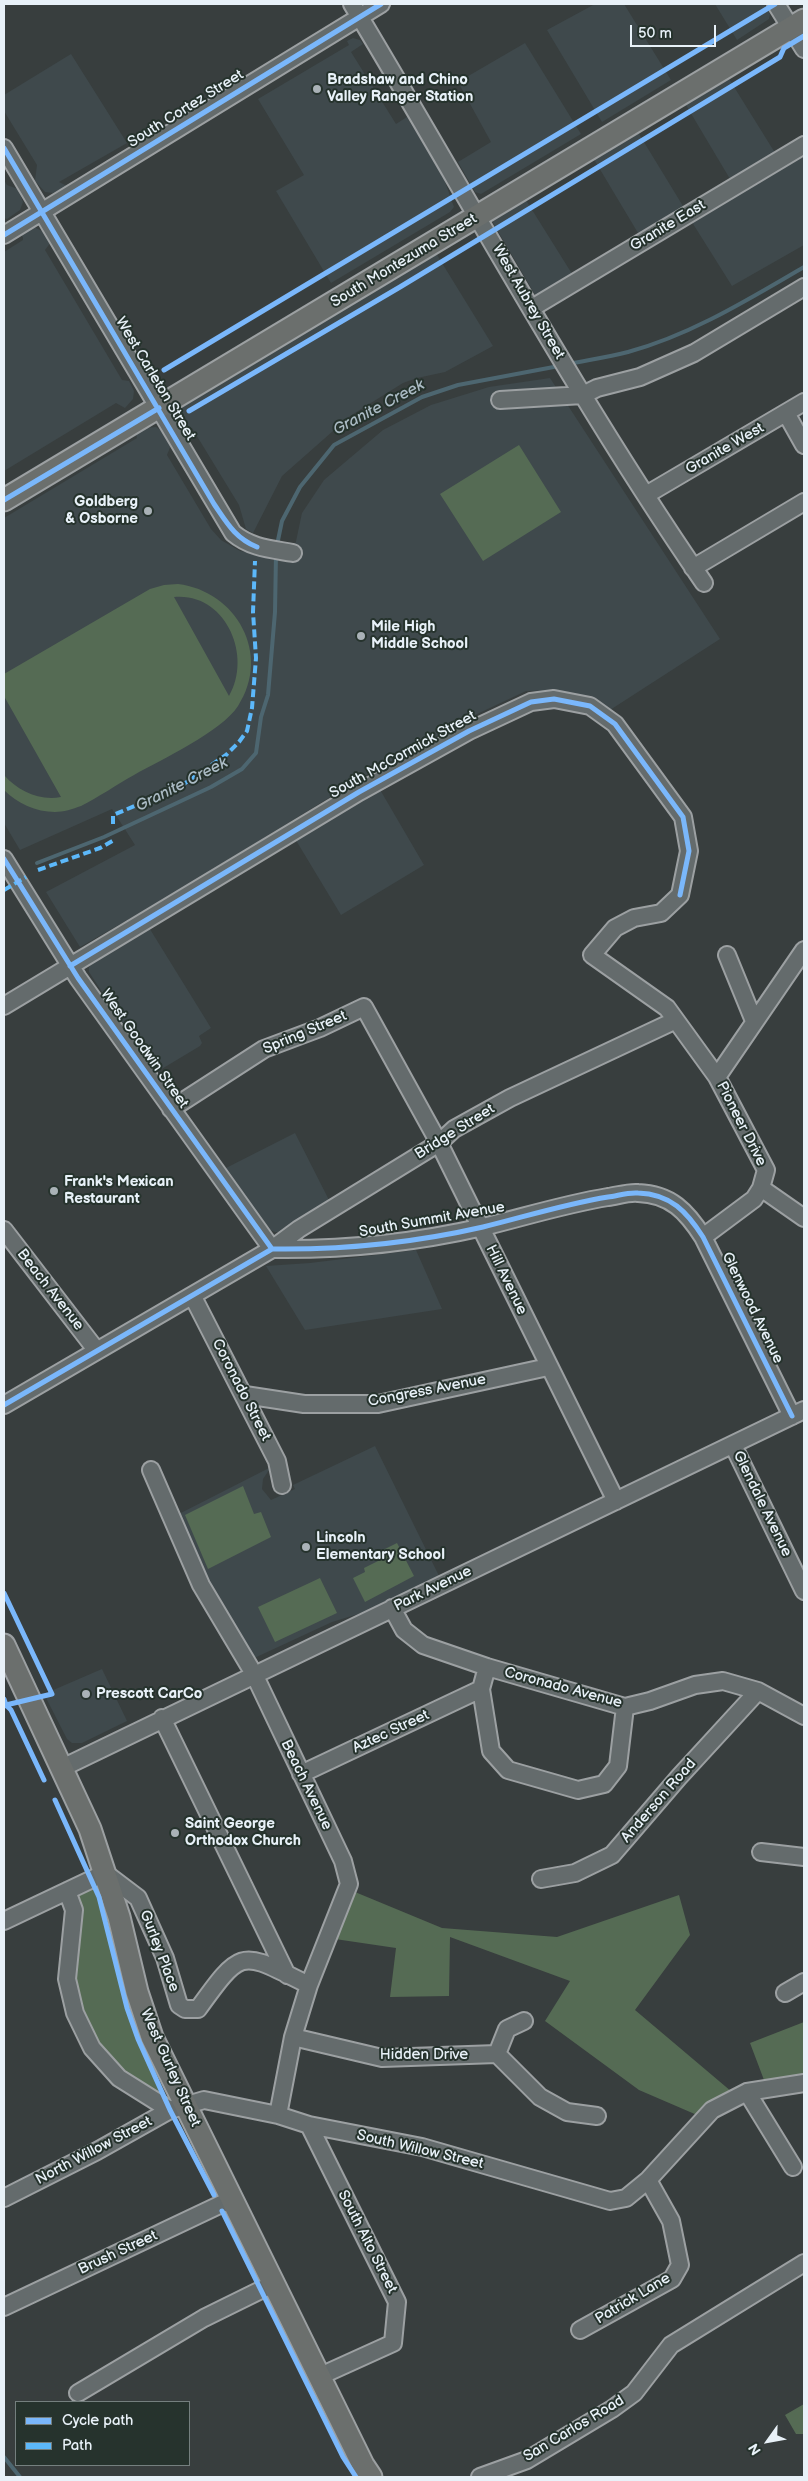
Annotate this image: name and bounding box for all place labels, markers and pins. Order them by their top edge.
place label: Bradshaw and Chino Valley Ranger Station [327,71,473,106]
marker: Bradshaw and Chino Valley Ranger Station [311,83,323,95]
place label: Goldberg & Osborne [65,493,138,528]
marker: Goldberg & Osborne [142,505,154,517]
place label: Mile High Middle School [371,618,468,653]
marker: Mile High Middle School [355,630,367,642]
place label: Frank's Mexican Restaurant [64,1173,174,1208]
marker: Frank's Mexican Restaurant [48,1185,60,1197]
place label: Lincoln Elementary School [316,1529,445,1564]
marker: Lincoln Elementary School [300,1541,312,1553]
place label: Prescott CarCo [96,1685,202,1703]
marker: Prescott CarCo [80,1688,92,1700]
place label: Saint George Orthodox Church [185,1815,301,1850]
marker: Saint George Orthodox Church [169,1827,181,1839]

